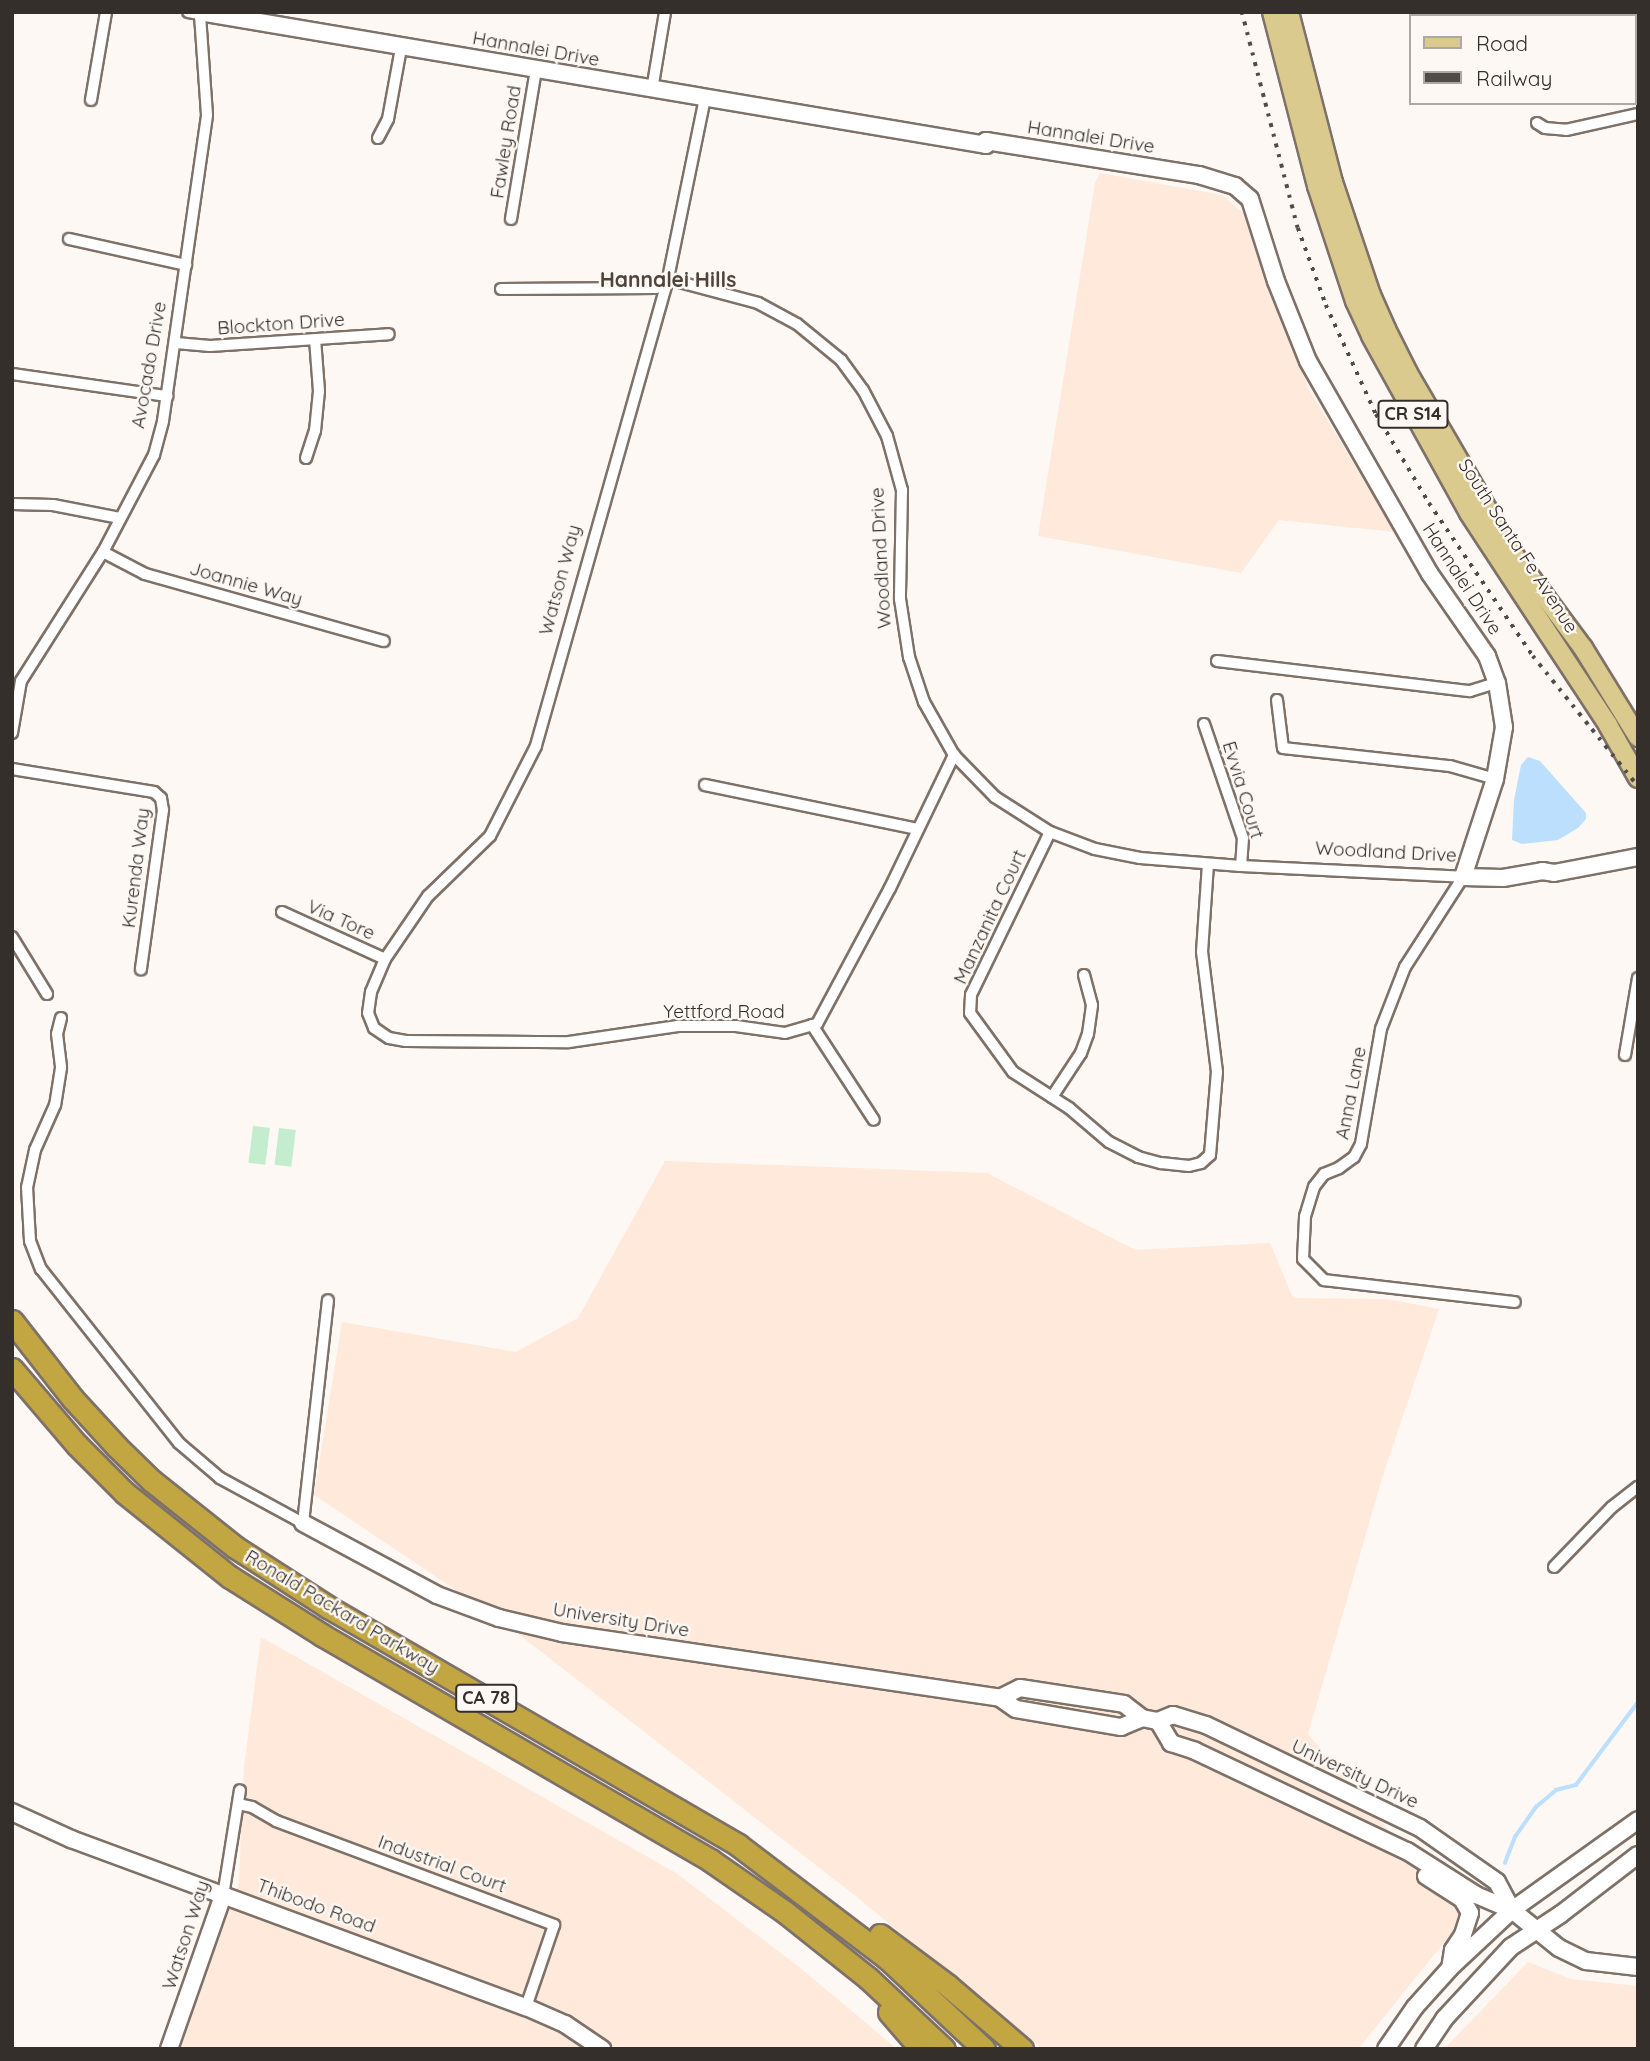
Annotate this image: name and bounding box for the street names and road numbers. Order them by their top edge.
street label: Hannalei Drive [471,27,601,71]
street label: Fawley Road [486,84,526,200]
street label: Hannalei Drive [1026,116,1156,158]
street label: Avocado Drive [127,300,171,430]
street label: Blockton Drive [217,308,345,340]
road number: CR S14 [1376,400,1450,428]
street label: South Santa Fe Avenue [1453,455,1583,637]
street label: Woodland Drive [866,487,896,629]
street label: Hannalei Drive [1417,519,1507,639]
street label: Watson Way [534,522,586,638]
street label: Joannie Way [187,557,305,611]
street label: Evvia Court [1217,738,1269,842]
street label: Kurenda Way [117,807,155,929]
street label: Woodland Drive [1315,837,1457,867]
street label: Manzanita Court [949,846,1031,988]
street label: Via Tore [304,895,378,945]
street label: Yettford Road [663,1001,785,1023]
street label: Anna Lane [1331,1045,1371,1141]
street label: Ronald Packard Parkway [241,1545,443,1679]
street label: University Drive [551,1598,691,1642]
road number: CA 78 [454,1684,518,1713]
street label: University Drive [1288,1735,1422,1813]
street label: Industrial Court [375,1830,509,1898]
street label: Thibodo Road [254,1874,378,1938]
street label: Watson Way [158,1877,214,1993]

